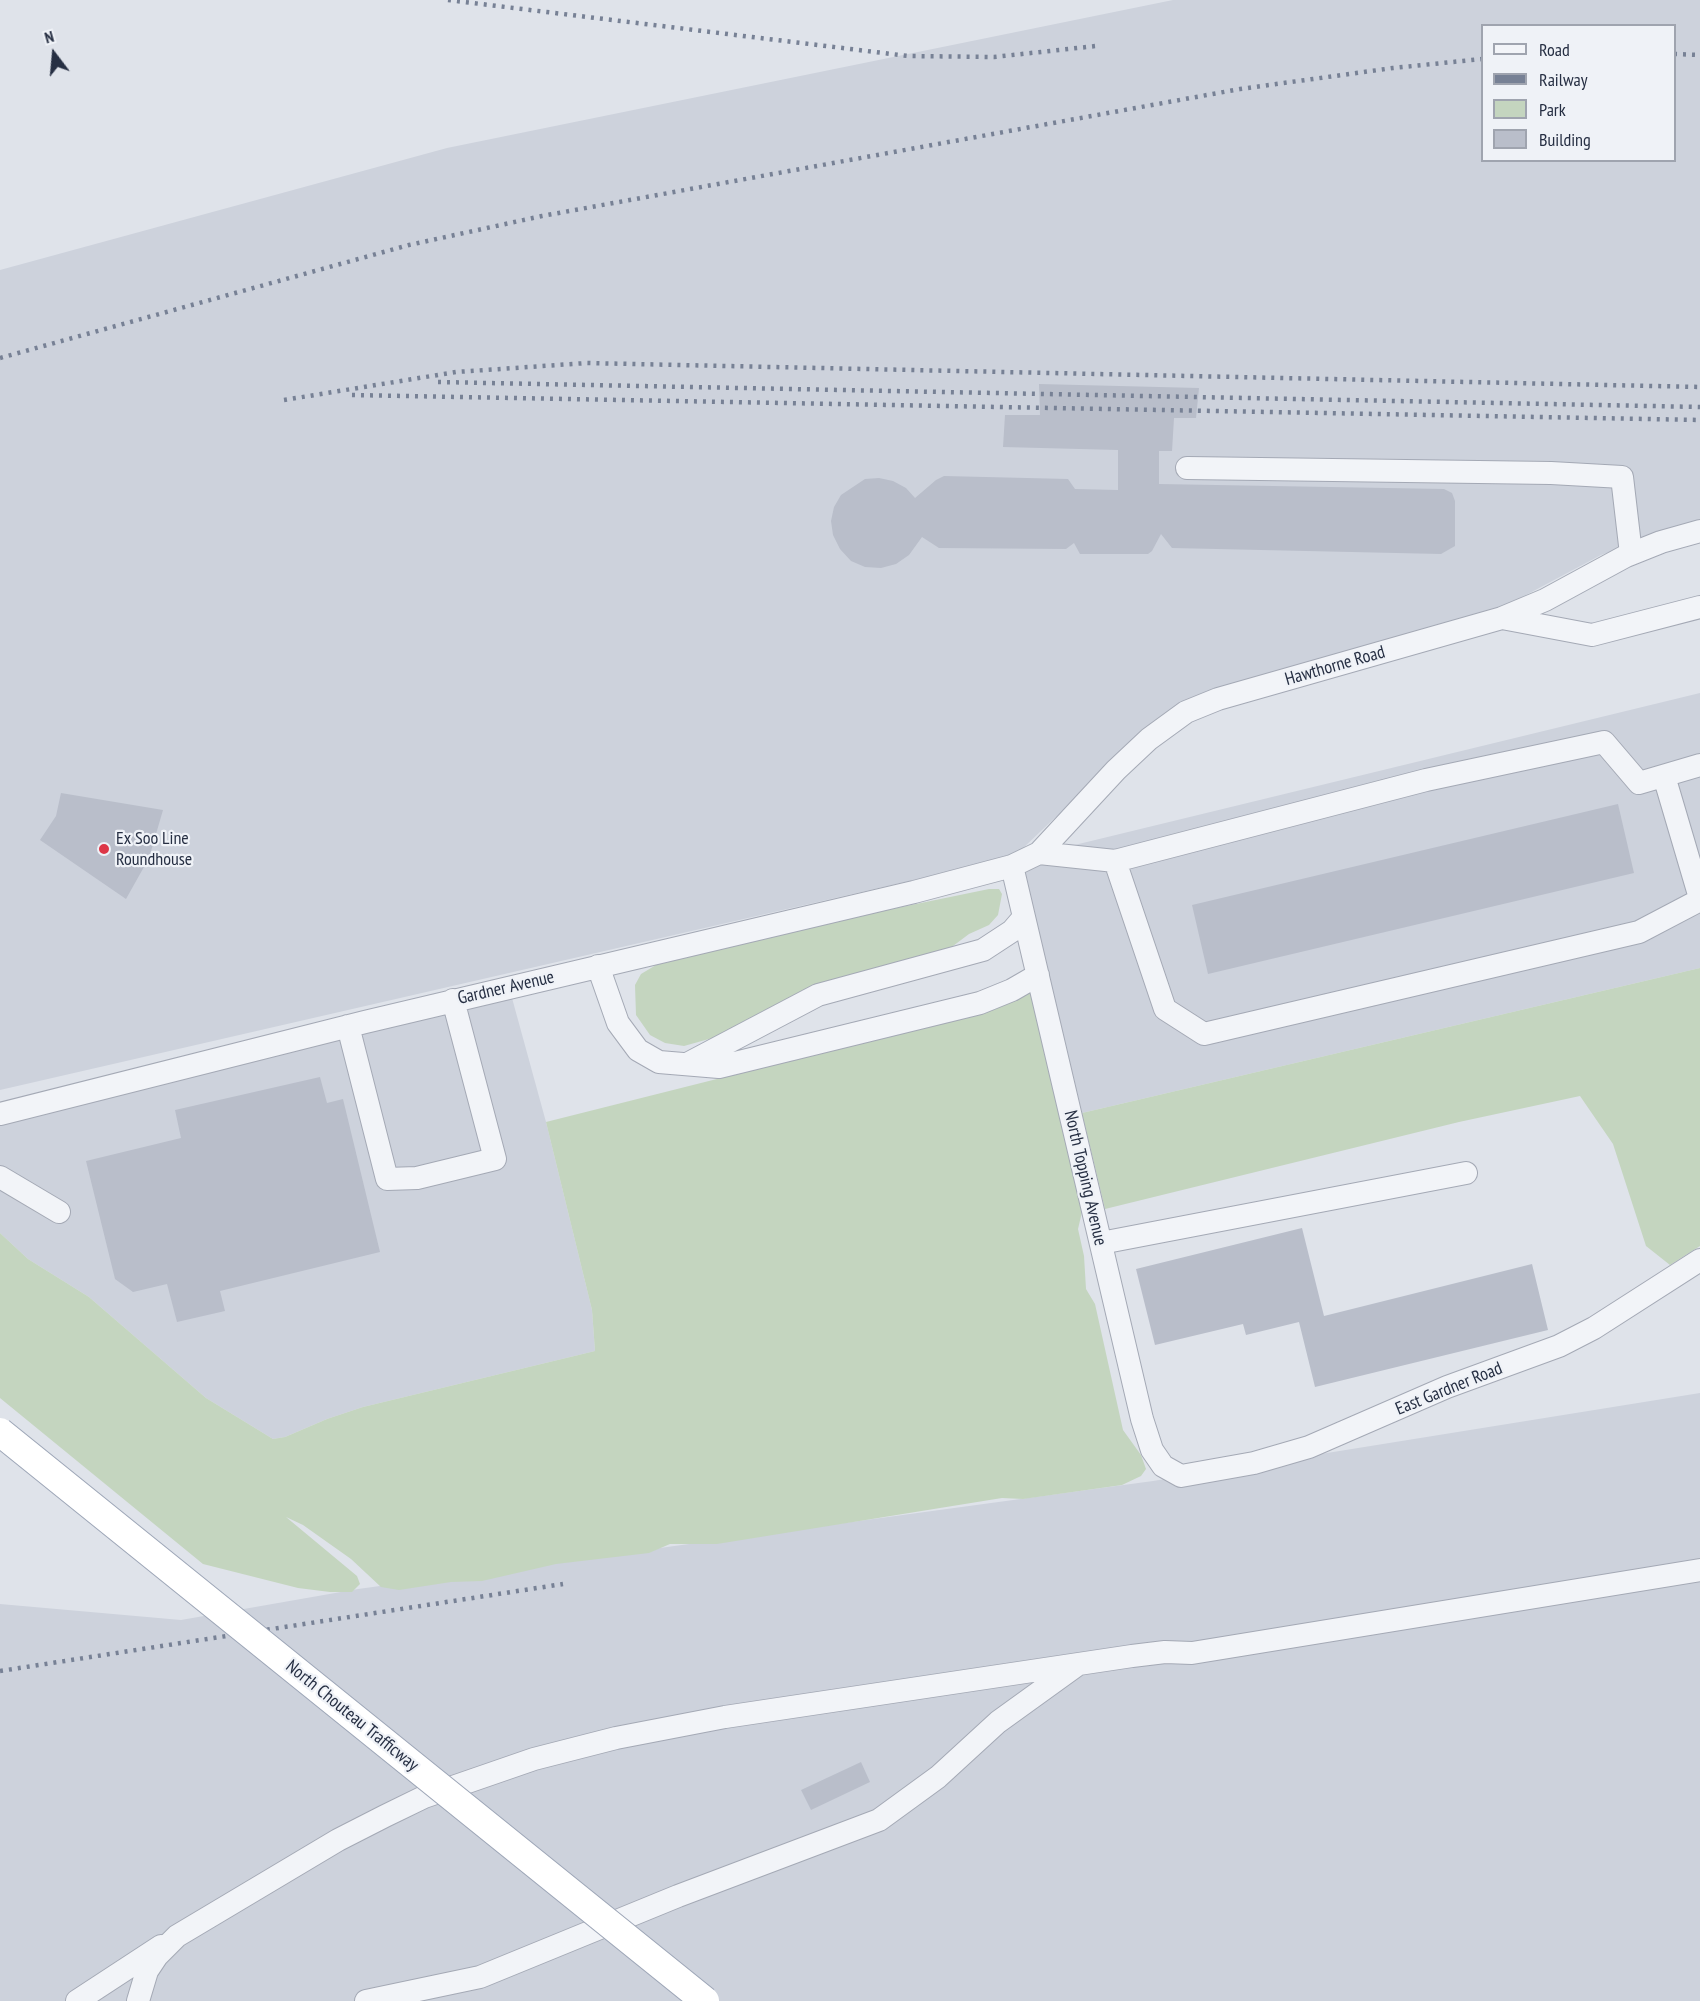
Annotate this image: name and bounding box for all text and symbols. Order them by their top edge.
north arrow [24,24,84,84]
legend [1481,24,1676,162]
text: N [42,26,56,48]
text: Road [1539,38,1570,61]
text: Railway [1539,68,1588,91]
text: Park [1539,98,1566,121]
text: Building [1539,128,1591,151]
street label: Hawthorne Road [1283,641,1387,691]
place label: Ex Soo Line Roundhouse [116,828,192,870]
marker: Ex Soo Line Roundhouse [97,842,111,856]
street label: Gardner Avenue [456,966,556,1010]
street label: North Topping Avenue [1059,1108,1111,1248]
street label: East Gardner Road [1392,1358,1506,1420]
street label: North Chouteau Trafficway [281,1656,423,1776]

